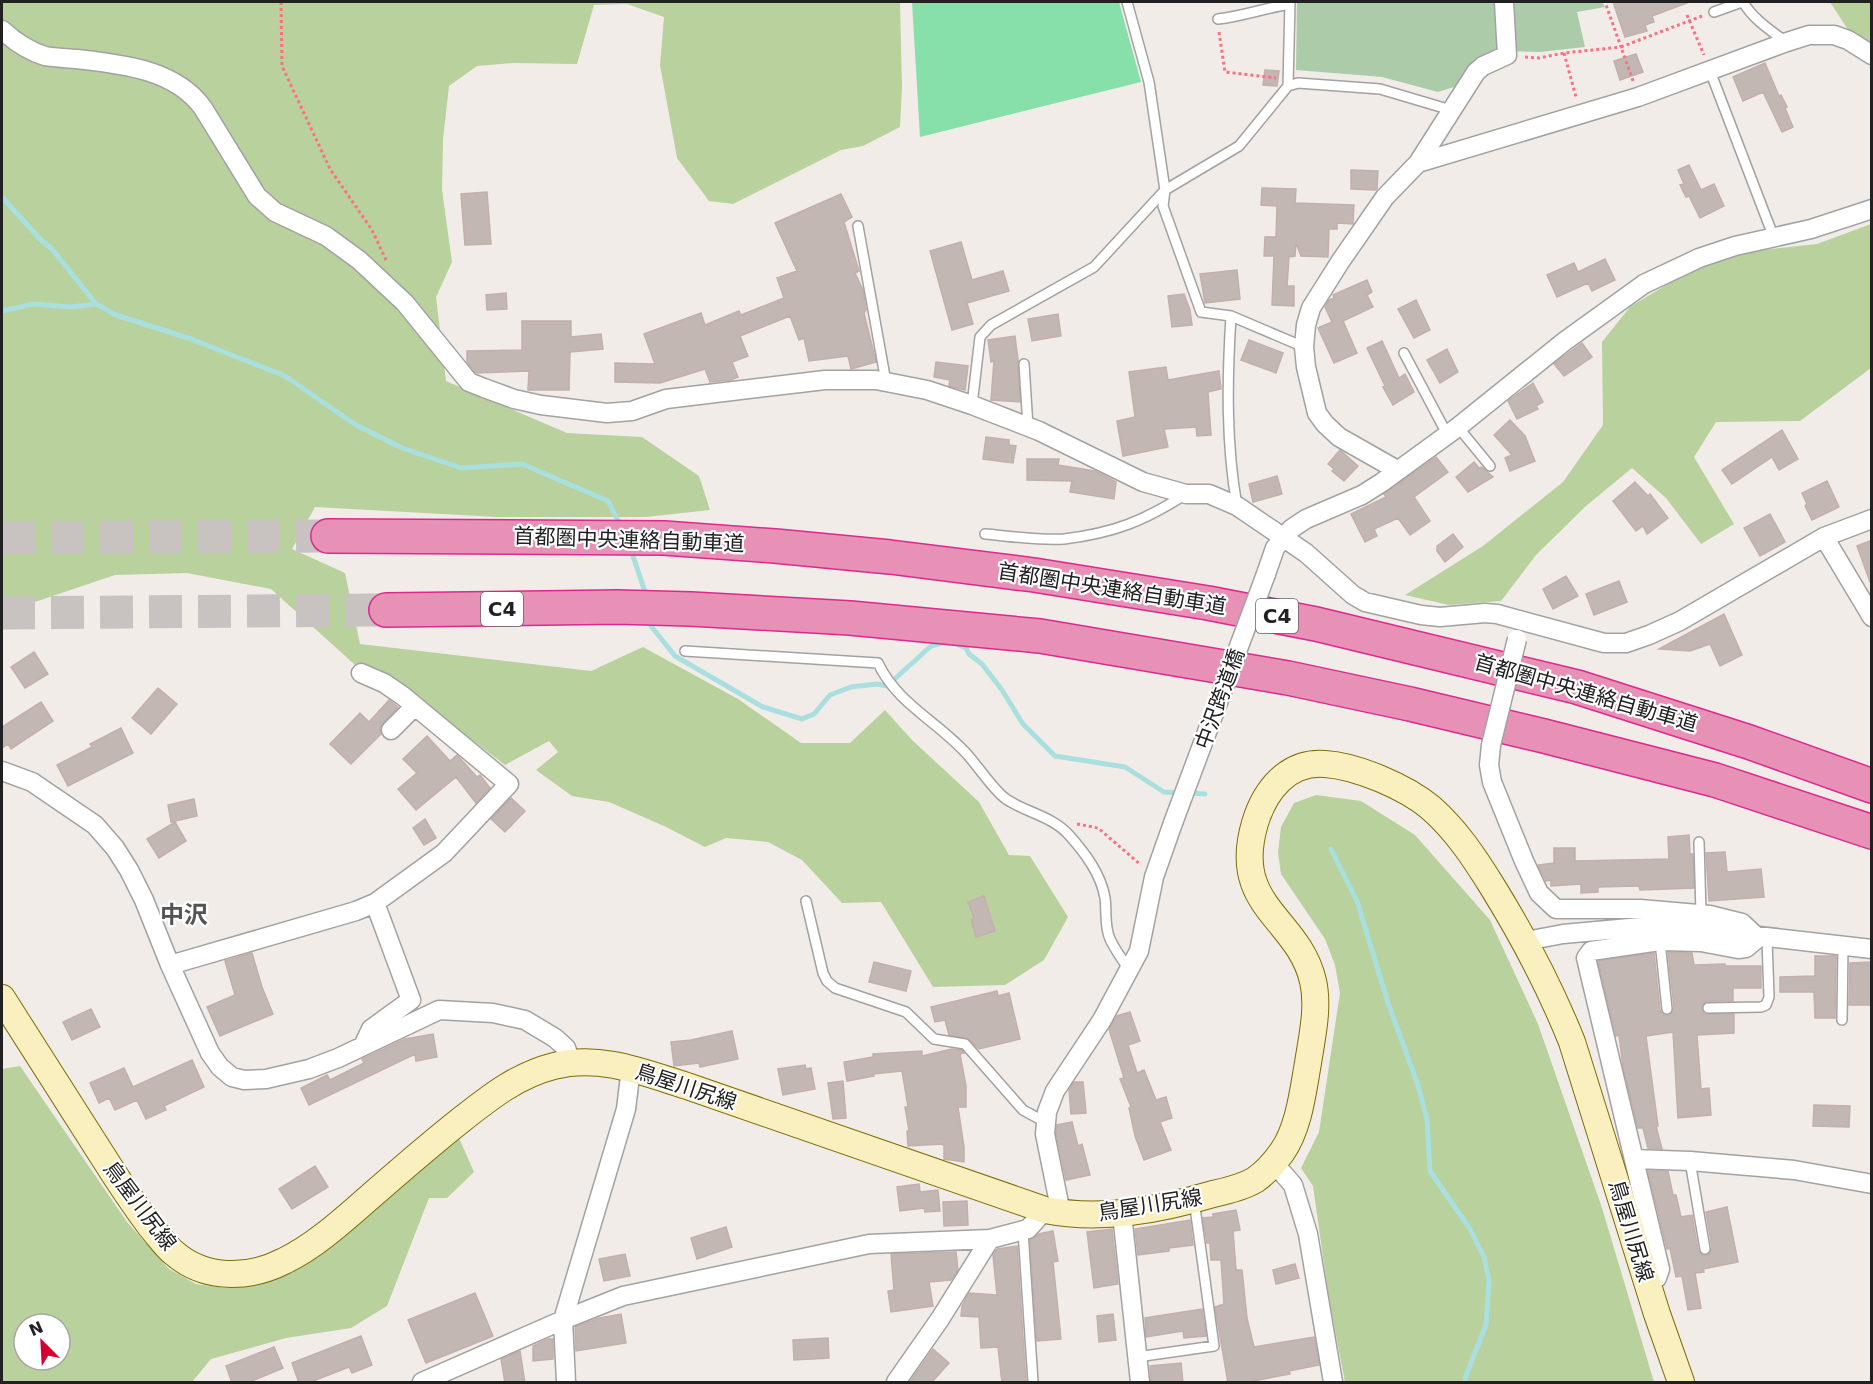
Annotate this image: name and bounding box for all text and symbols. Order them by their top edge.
street label: 首都圏中央連絡自動車道 [513,524,745,556]
street label: 首都圏中央連絡自動車道 [996,559,1228,619]
road number: C4 [481,592,523,626]
road number: C4 [1256,599,1298,633]
street label: 中沢跨道橋 [1191,646,1249,752]
street label: 首都圏中央連絡自動車道 [1472,650,1700,736]
district label: 中沢 [160,901,208,929]
street label: 鳥屋川尻線 [632,1059,740,1115]
street label: 鳥屋川尻線 [99,1157,181,1255]
street label: 鳥屋川尻線 [1604,1177,1658,1285]
street label: 鳥屋川尻線 [1096,1185,1204,1225]
north arrow [12,1312,72,1372]
text: N [26,1317,46,1340]

